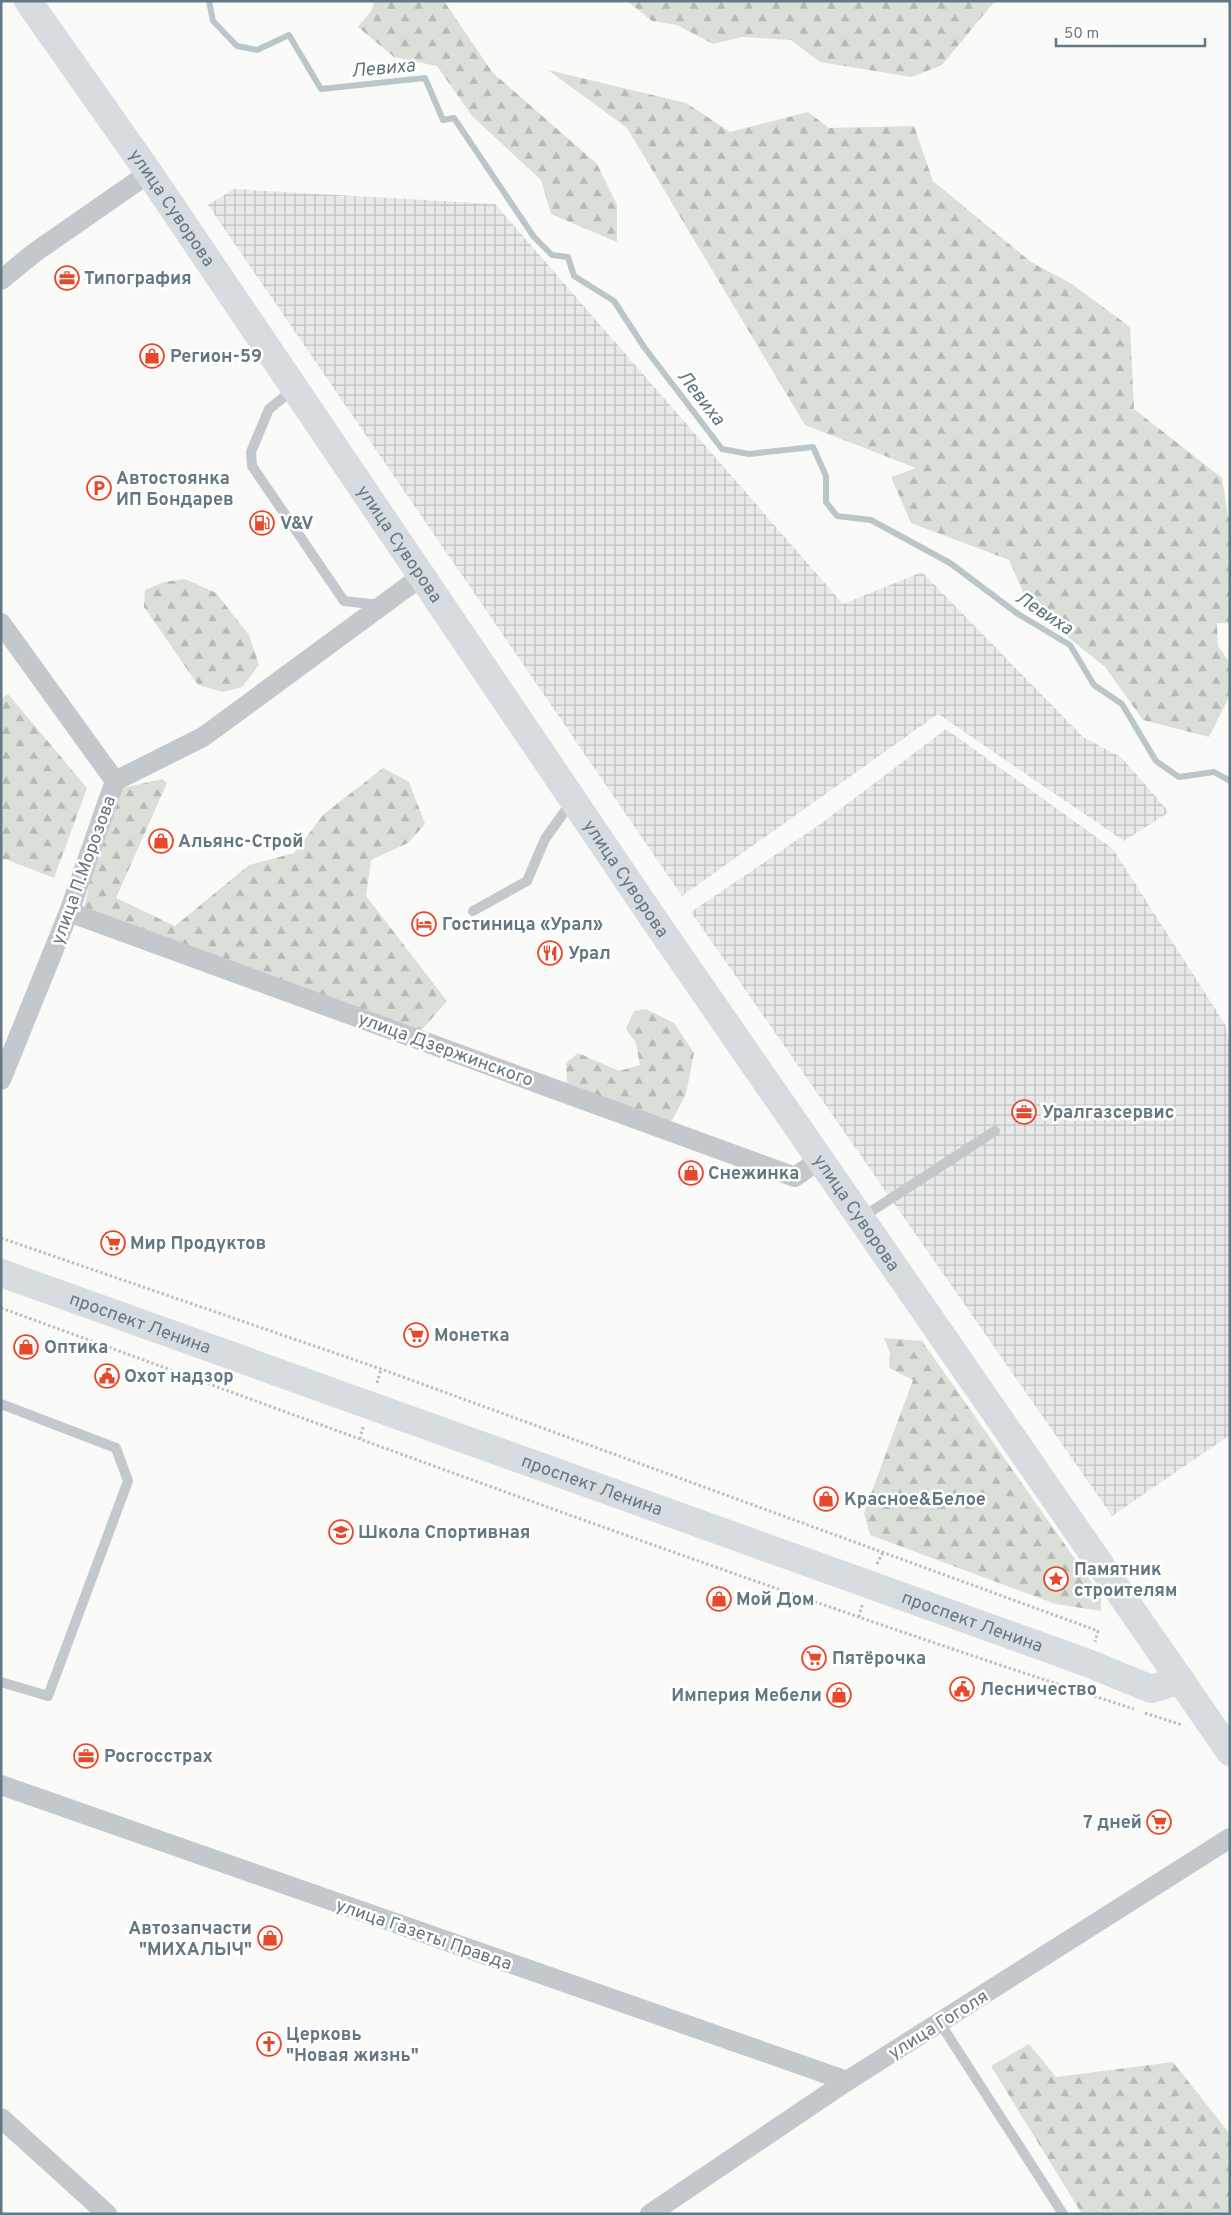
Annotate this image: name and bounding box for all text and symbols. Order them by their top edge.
scale bar [1056,15,1205,47]
text: 50 m [1064,25,1099,44]
water label: Левиха [350,54,416,84]
street label: улица Суворова [123,145,219,272]
office icon: Типография [54,265,80,291]
place label: Типография [84,268,192,291]
shop icon: Регион-59 [139,343,165,369]
place label: Регион-59 [170,346,262,369]
water label: Левиха [671,366,730,431]
place label: Автостоянка ИП Бондарев [116,468,234,512]
parking icon: Автостоянка ИП Бондарев [86,475,112,501]
street label: улица Суворова [351,481,447,608]
fuel station icon: V&V [249,510,275,536]
place label: V&V [280,513,314,536]
water label: Левиха [1011,586,1077,641]
street label: улица П.Морозова [47,793,122,948]
street label: улица Суворова [577,816,673,943]
shop icon: Альянс-Строй [148,828,174,854]
place label: Альянс-Строй [178,831,303,854]
hotel icon: Гостиница «Урал» [411,911,437,937]
place label: Гостиница «Урал» [442,914,603,937]
restaurant icon: Урал [537,940,563,966]
place label: Урал [568,943,611,966]
street label: улица Дзержинского [355,1008,536,1093]
office icon: Уралгазсервис [1011,1099,1037,1125]
place label: Уралгазсервис [1042,1102,1174,1125]
street label: улица Суворова [807,1150,904,1277]
shop icon: Снежинка [678,1160,704,1186]
place label: Снежинка [708,1163,799,1186]
supermarket icon: Мир Продуктов [100,1230,126,1256]
place label: Мир Продуктов [130,1233,266,1256]
street label: проспект Ленина [66,1288,214,1360]
supermarket icon: Монетка [403,1322,429,1348]
place label: Монетка [434,1325,510,1348]
shop icon: Оптика [13,1334,39,1360]
place label: Оптика [44,1337,108,1360]
public building icon: Охот надзор [94,1363,120,1389]
place label: Охот надзор [124,1366,234,1389]
street label: проспект Ленина [518,1451,665,1522]
shop icon: Красное&Белое [813,1486,839,1512]
place label: Красное&Белое [844,1489,986,1512]
school or university icon: Школа Спортивная [328,1519,354,1545]
place label: Школа Спортивная [358,1522,530,1545]
place label: Памятник строителям [1074,1559,1177,1603]
place icon: Памятник строителям [1043,1566,1069,1592]
shop icon: Мой Дом [706,1586,732,1612]
street label: проспект Ленина [898,1587,1046,1659]
place label: Мой Дом [736,1589,815,1612]
supermarket icon: Пятёрочка [801,1645,827,1671]
place label: Пятёрочка [832,1648,926,1671]
public building icon: Лесничество [949,1676,975,1702]
place label: Лесничество [980,1679,1097,1702]
shop icon: Империя Мебели [826,1682,852,1708]
place label: Империя Мебели [671,1685,822,1708]
office icon: Росгосстрах [73,1743,99,1769]
place label: Росгосстрах [104,1746,213,1769]
supermarket icon: 7 дней [1146,1809,1172,1835]
place label: 7 дней [1083,1812,1142,1835]
street label: улица Газеты Правда [332,1894,515,1976]
place label: Автозапчасти "МИХАЛЫЧ" [128,1918,252,1962]
shop icon: Автозапчасти "МИХАЛЫЧ" [257,1925,283,1951]
street label: улица Гоголя [885,1985,993,2065]
place label: Церковь "Новая жизнь" [286,2024,419,2068]
church icon: Церковь "Новая жизнь" [256,2031,282,2057]

